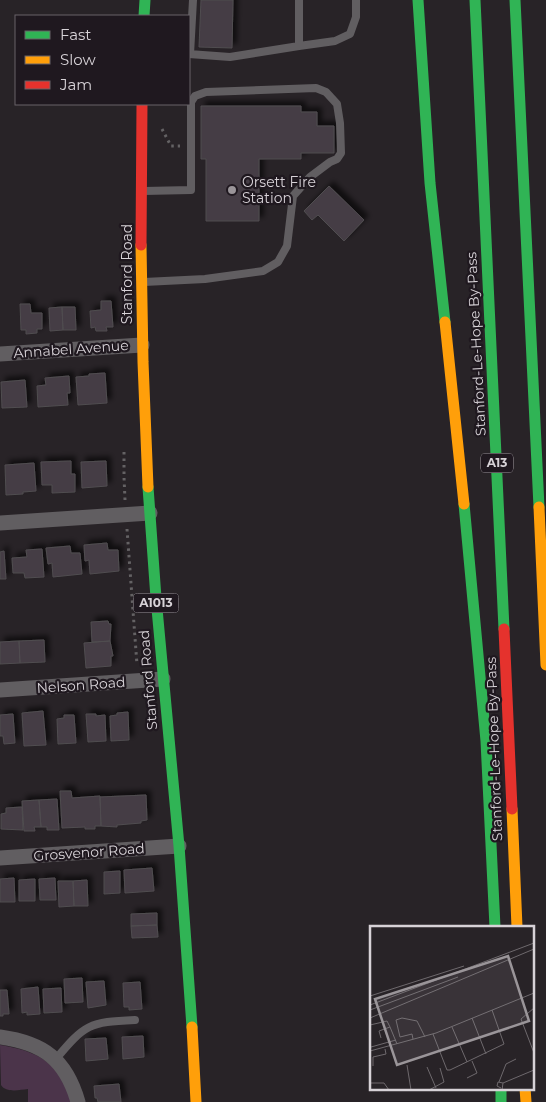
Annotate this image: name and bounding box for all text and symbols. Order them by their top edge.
legend [15,15,190,105]
text: Fast [60,25,91,44]
text: Slow [60,50,96,69]
text: Jam [59,75,92,94]
place label: Orsett Fire Station [242,173,316,207]
marker: Orsett Fire Station [226,184,238,196]
street label: Stanford Road [118,224,136,324]
street label: Stanford-Le-Hope By-Pass [462,251,490,437]
street label: Annabel Avenue [13,336,129,362]
road number: A13 [481,453,513,472]
road number: A1013 [134,594,178,612]
street label: Stanford Road [135,629,161,731]
street label: Stanford-Le-Hope By-Pass [482,656,506,841]
street label: Nelson Road [36,673,126,697]
street label: Grosvenor Road [33,839,145,865]
inset map [370,926,534,1090]

